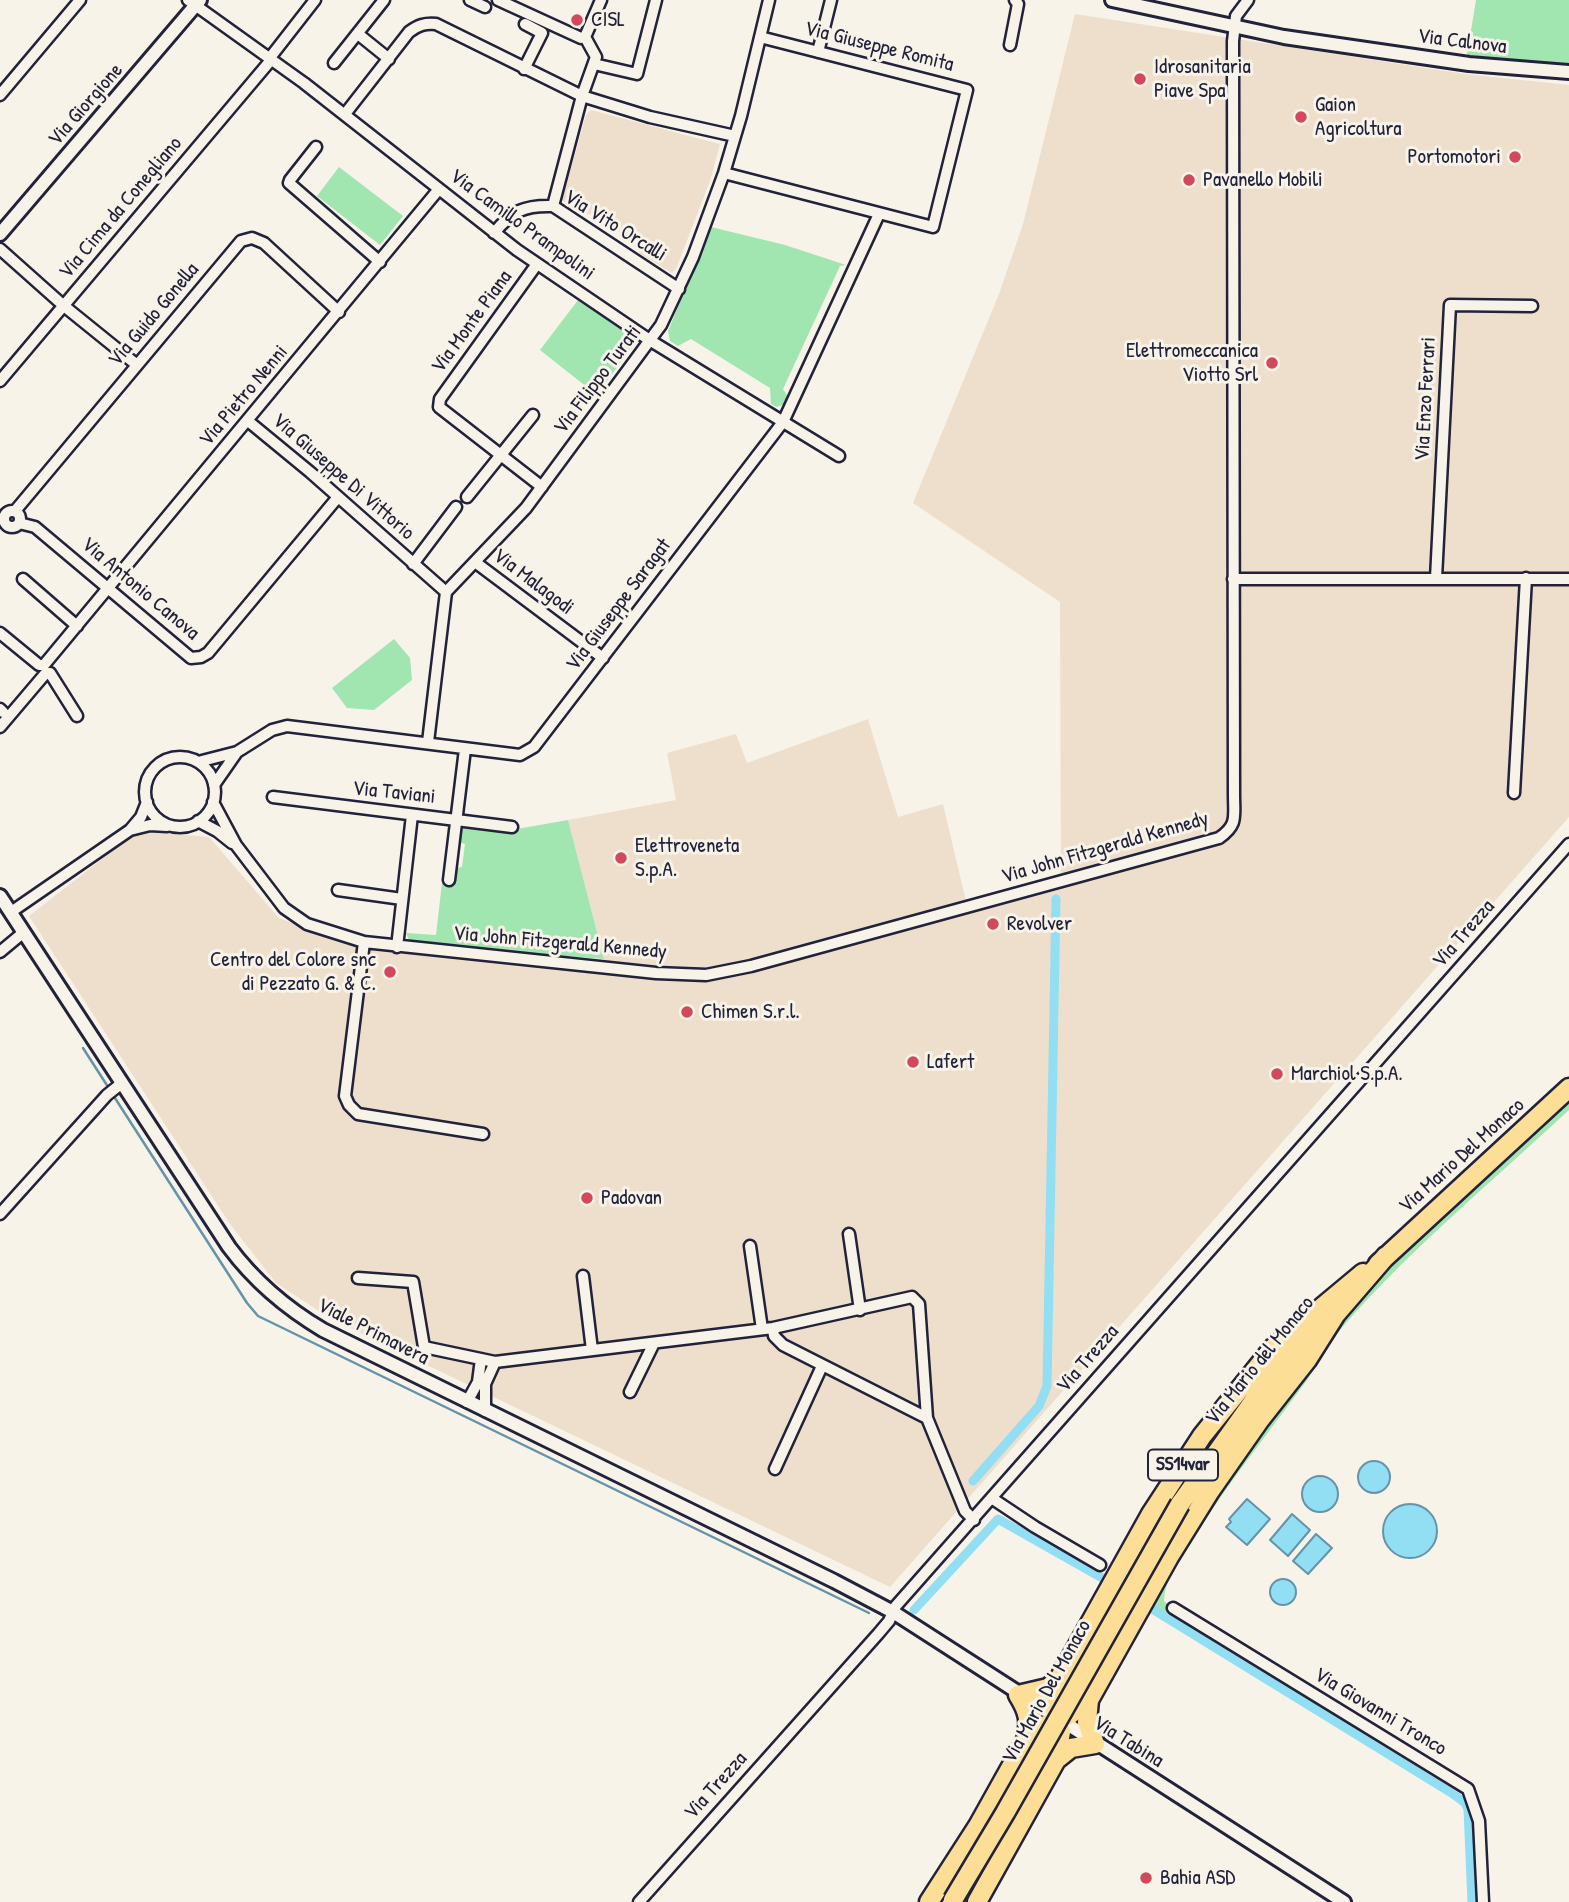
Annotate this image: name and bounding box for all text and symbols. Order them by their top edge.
place label: CISL [591,7,625,33]
marker: CISL [569,12,585,28]
street label: Via Giuseppe Romita [802,16,956,78]
street label: Via Calnova [1416,24,1508,60]
place label: Idrosanitaria Piave Spa [1154,54,1251,104]
street label: Via Giorgione [43,59,129,151]
marker: Idrosanitaria Piave Spa [1132,71,1148,87]
place label: Gaion Agricoltura [1315,92,1402,142]
marker: Gaion Agricoltura [1293,109,1309,125]
street label: Via Cima da Conegliano [54,132,188,284]
place label: Portomotori [1407,144,1501,170]
marker: Portomotori [1507,149,1523,165]
street label: Via Camillo Prampolini [445,164,599,286]
place label: Pavanello Mobili [1203,167,1323,193]
marker: Pavanello Mobili [1181,172,1197,188]
street label: Via Vito Orcalli [559,184,671,268]
street label: Via Guido Gonella [103,258,205,372]
street label: Via Monte Piana [426,266,518,378]
street label: Via Filippo Turati [549,320,647,440]
street label: Via Enzo Ferrari [1410,336,1442,462]
place label: Elettromeccanica Viotto Srl [1126,338,1258,388]
street label: Via Pietro Nenni [194,340,294,452]
marker: Elettromeccanica Viotto Srl [1264,355,1280,371]
street label: Via Giuseppe Di Vittorio [267,408,419,546]
street label: Via Antonio Canova [76,532,204,646]
street label: Via Giuseppe Saragat [561,534,677,676]
street label: Via Malagodi [488,543,578,621]
street label: Via Taviani [351,776,437,810]
street label: Via John Fitzgerald Kennedy [999,806,1211,890]
place label: Elettroveneta S.p.A. [635,833,739,883]
marker: Elettroveneta S.p.A. [613,850,629,866]
street label: Via Trezza [1428,895,1500,973]
place label: Revolver [1007,911,1072,937]
marker: Revolver [985,916,1001,932]
street label: Via John Fitzgerald Kennedy [452,921,668,965]
place label: Centro del Colore snc di Pezzato G. & C. [210,947,376,997]
marker: Centro del Colore snc di Pezzato G. & C. [382,964,398,980]
place label: Chimen S.r.l. [701,999,800,1025]
marker: Chimen S.r.l. [679,1004,695,1020]
place label: Lafert [927,1049,974,1075]
marker: Lafert [905,1054,921,1070]
place label: Marchiol S.p.A. [1291,1061,1403,1087]
marker: Marchiol S.p.A. [1269,1066,1285,1082]
street label: Via Mario Del Monaco [1394,1093,1530,1219]
place label: Padovan [601,1185,662,1211]
marker: Padovan [579,1190,595,1206]
street label: Via Mario del Monaco [1200,1291,1320,1431]
street label: Viale Primavera [313,1293,433,1371]
street label: Via Trezza [1052,1320,1124,1398]
road number: SS14var [1148,1450,1218,1480]
street label: Via Mario Del Monaco [997,1616,1097,1768]
street label: Via Giovanni Tronco [1309,1662,1451,1762]
street label: Via Tabina [1088,1710,1168,1774]
street label: Via Trezza [679,1747,753,1825]
place label: Bahia ASD [1160,1865,1235,1891]
marker: Bahia ASD [1138,1870,1154,1886]

